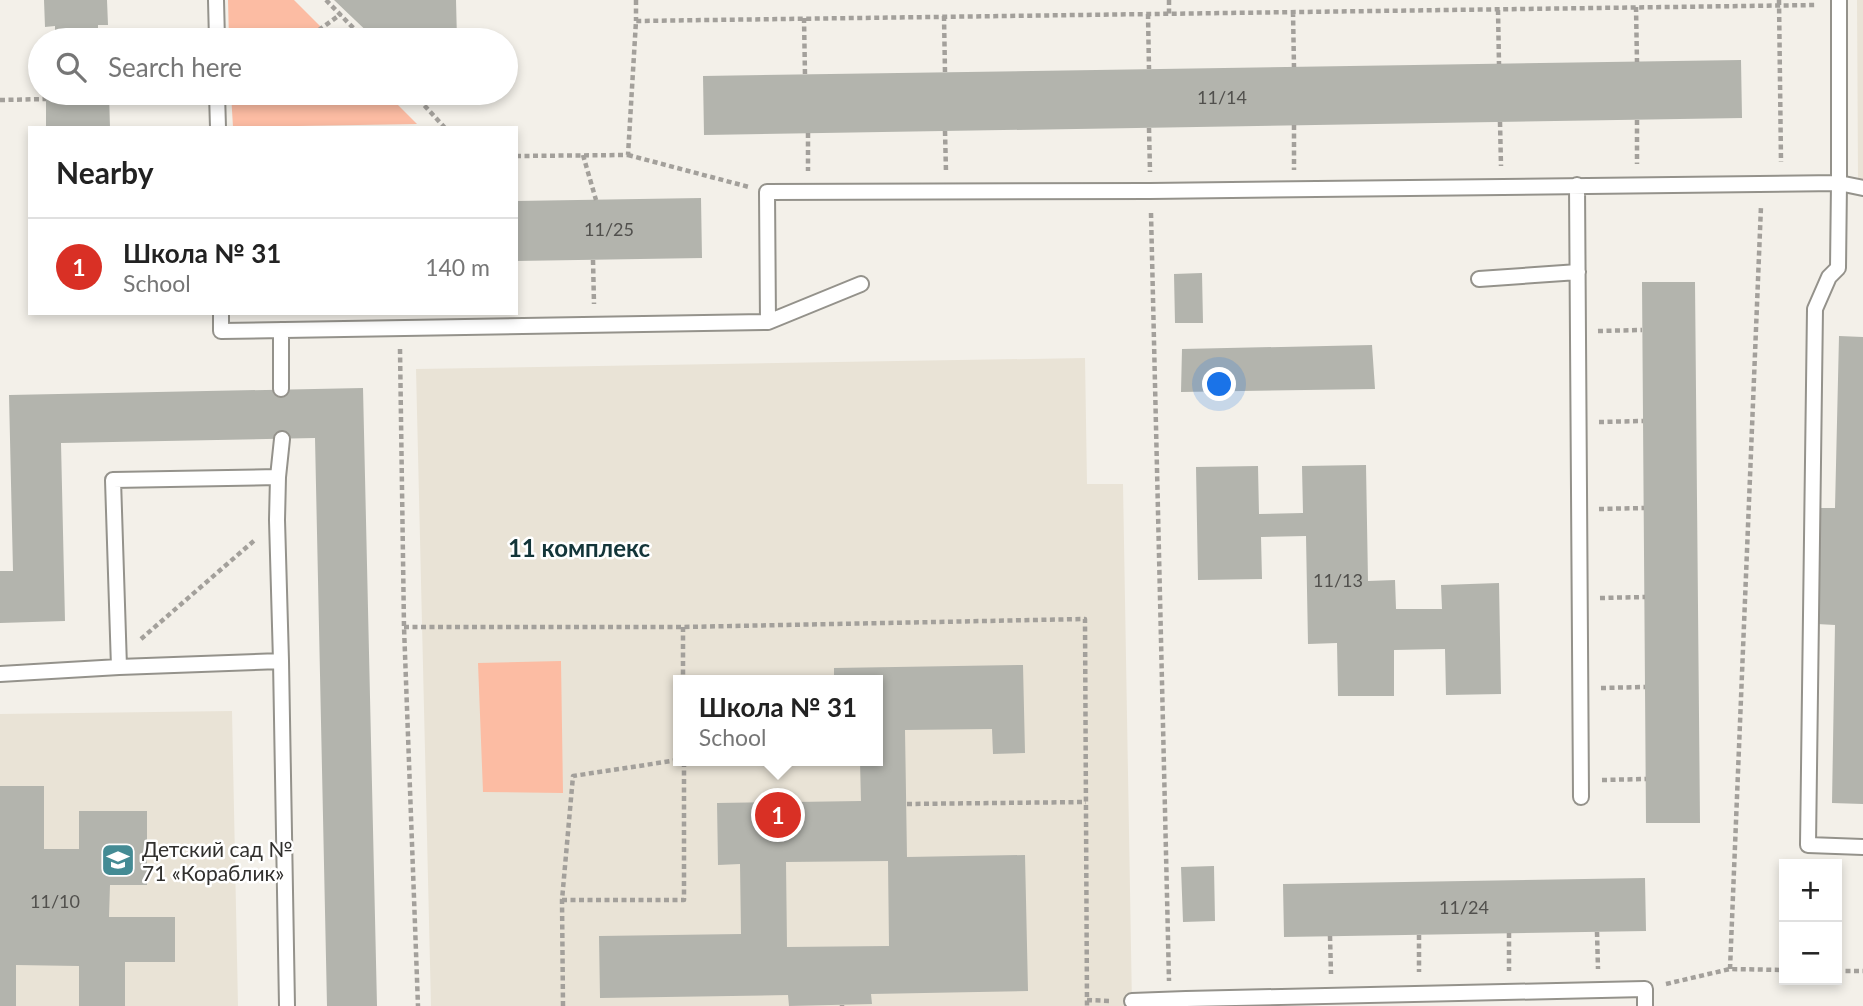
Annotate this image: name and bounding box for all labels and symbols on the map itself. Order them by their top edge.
house number: 11/14 [1197,86,1247,108]
house number: 11/25 [584,218,634,240]
your location [1202,367,1236,401]
district label: 11 комплекс [508,533,651,562]
house number: 11/13 [1313,569,1363,591]
pin: 1 [755,789,801,841]
place label: Детский сад № 71 «Кораблик» [142,836,293,885]
school or university icon: Детский сад № 71 «Кораблик» [99,841,137,879]
house number: 11/10 [30,890,80,912]
house number: 11/24 [1439,896,1489,918]

